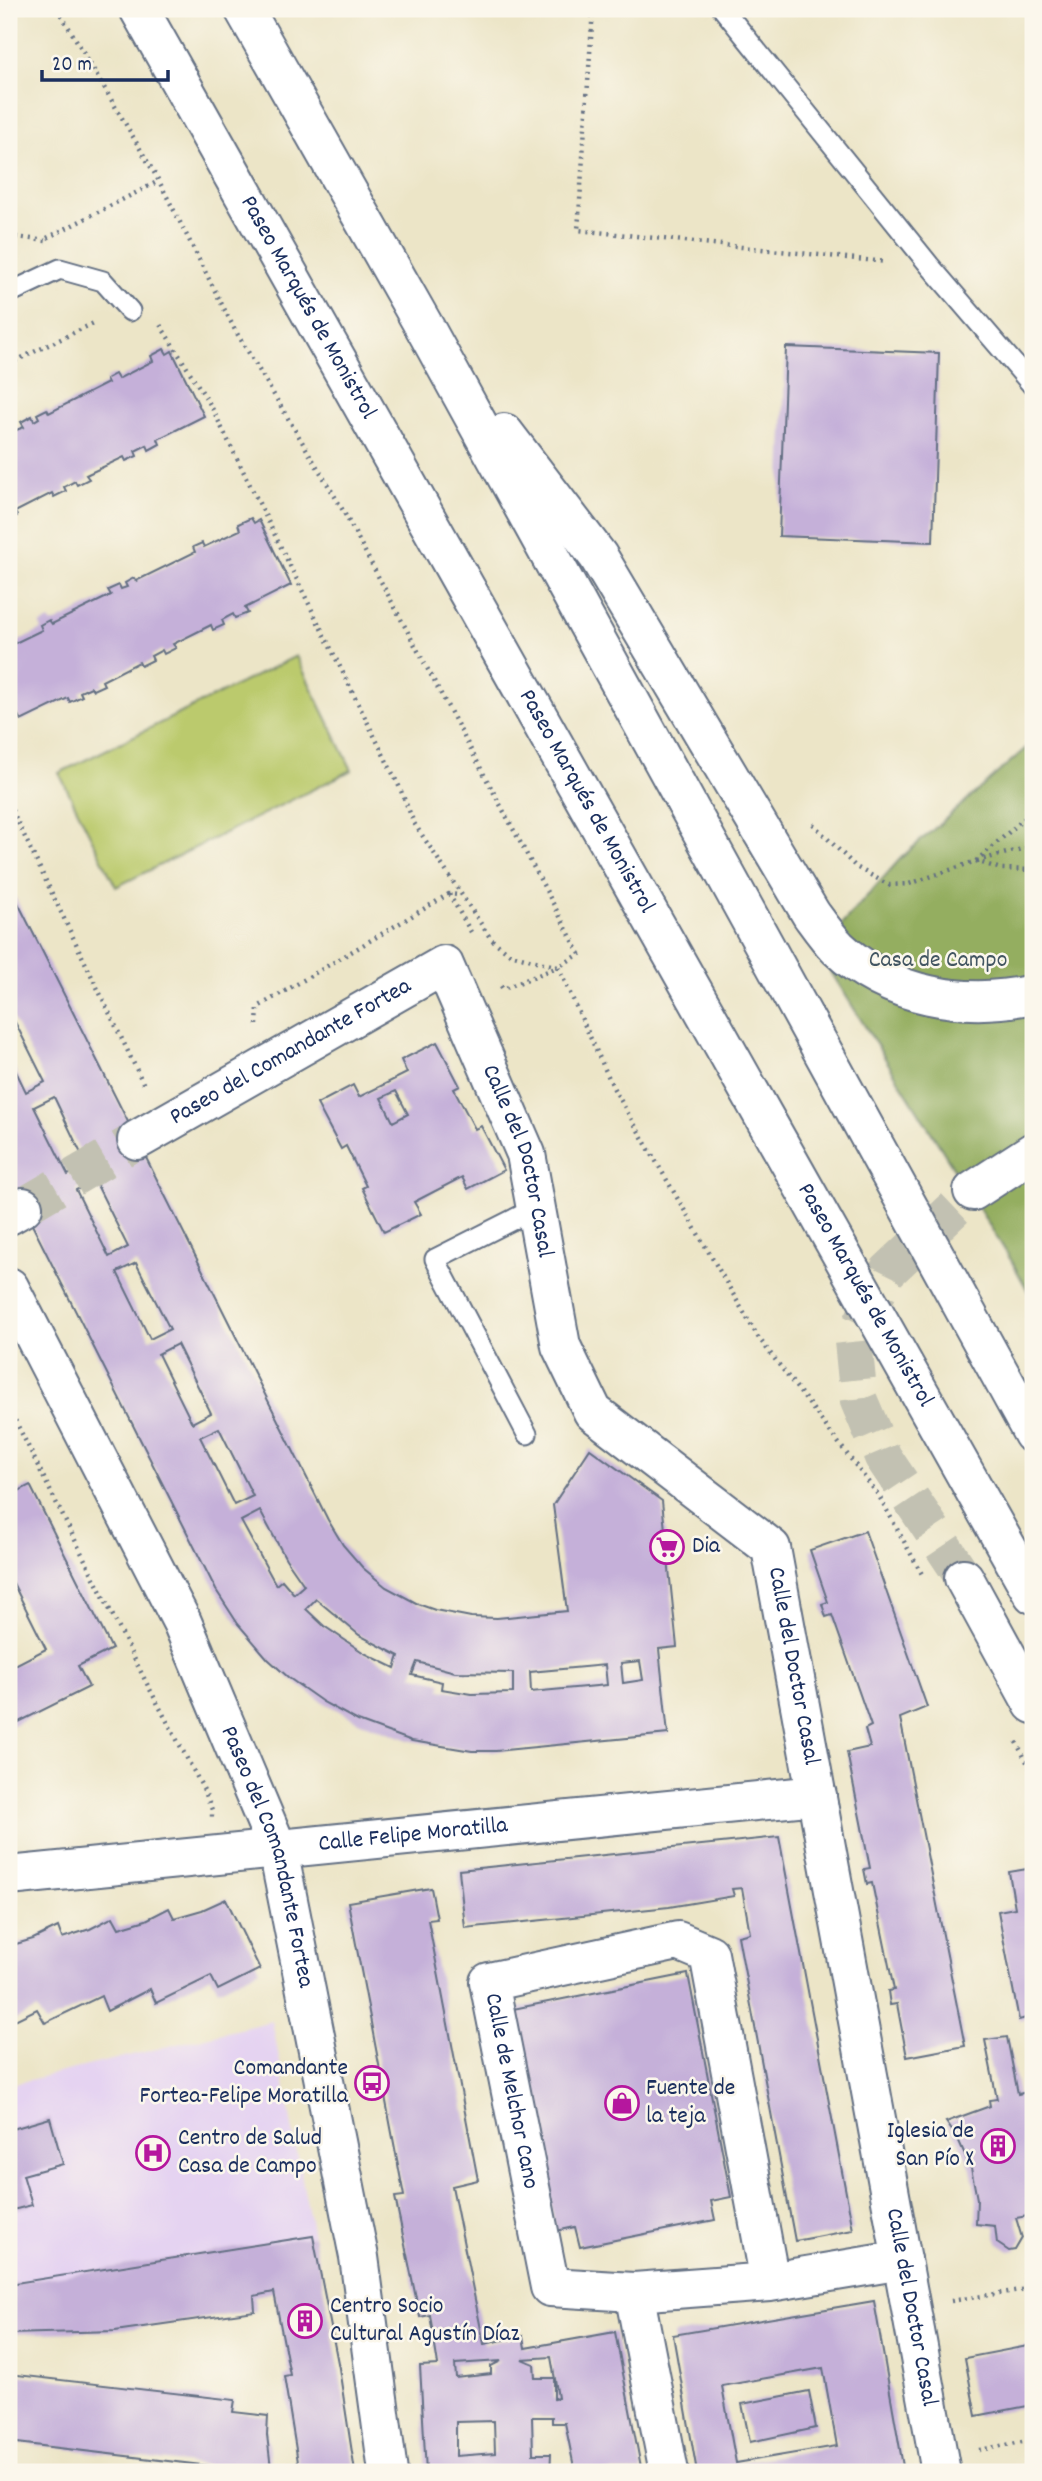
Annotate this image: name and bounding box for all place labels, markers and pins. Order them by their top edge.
supermarket icon: Dia [648,1528,686,1566]
place label: Dia [692,1530,721,1564]
place label: Comandante Fortea-Felipe Moratilla [140,2052,349,2114]
bus stop icon: Comandante Fortea-Felipe Moratilla [353,2064,391,2102]
place label: Fuente de la teja [646,2072,735,2134]
shop icon: Fuente de la teja [603,2084,641,2122]
place label: Iglesia de San Pío X [887,2115,974,2177]
place label: Centro de Salud Casa de Campo [178,2122,322,2184]
building icon: Iglesia de San Pío X [979,2127,1017,2165]
hospital icon: Centro de Salud Casa de Campo [134,2134,172,2172]
place label: Centro Socio Cultural Agustín Díaz [330,2290,520,2352]
building icon: Centro Socio Cultural Agustín Díaz [286,2302,324,2340]

